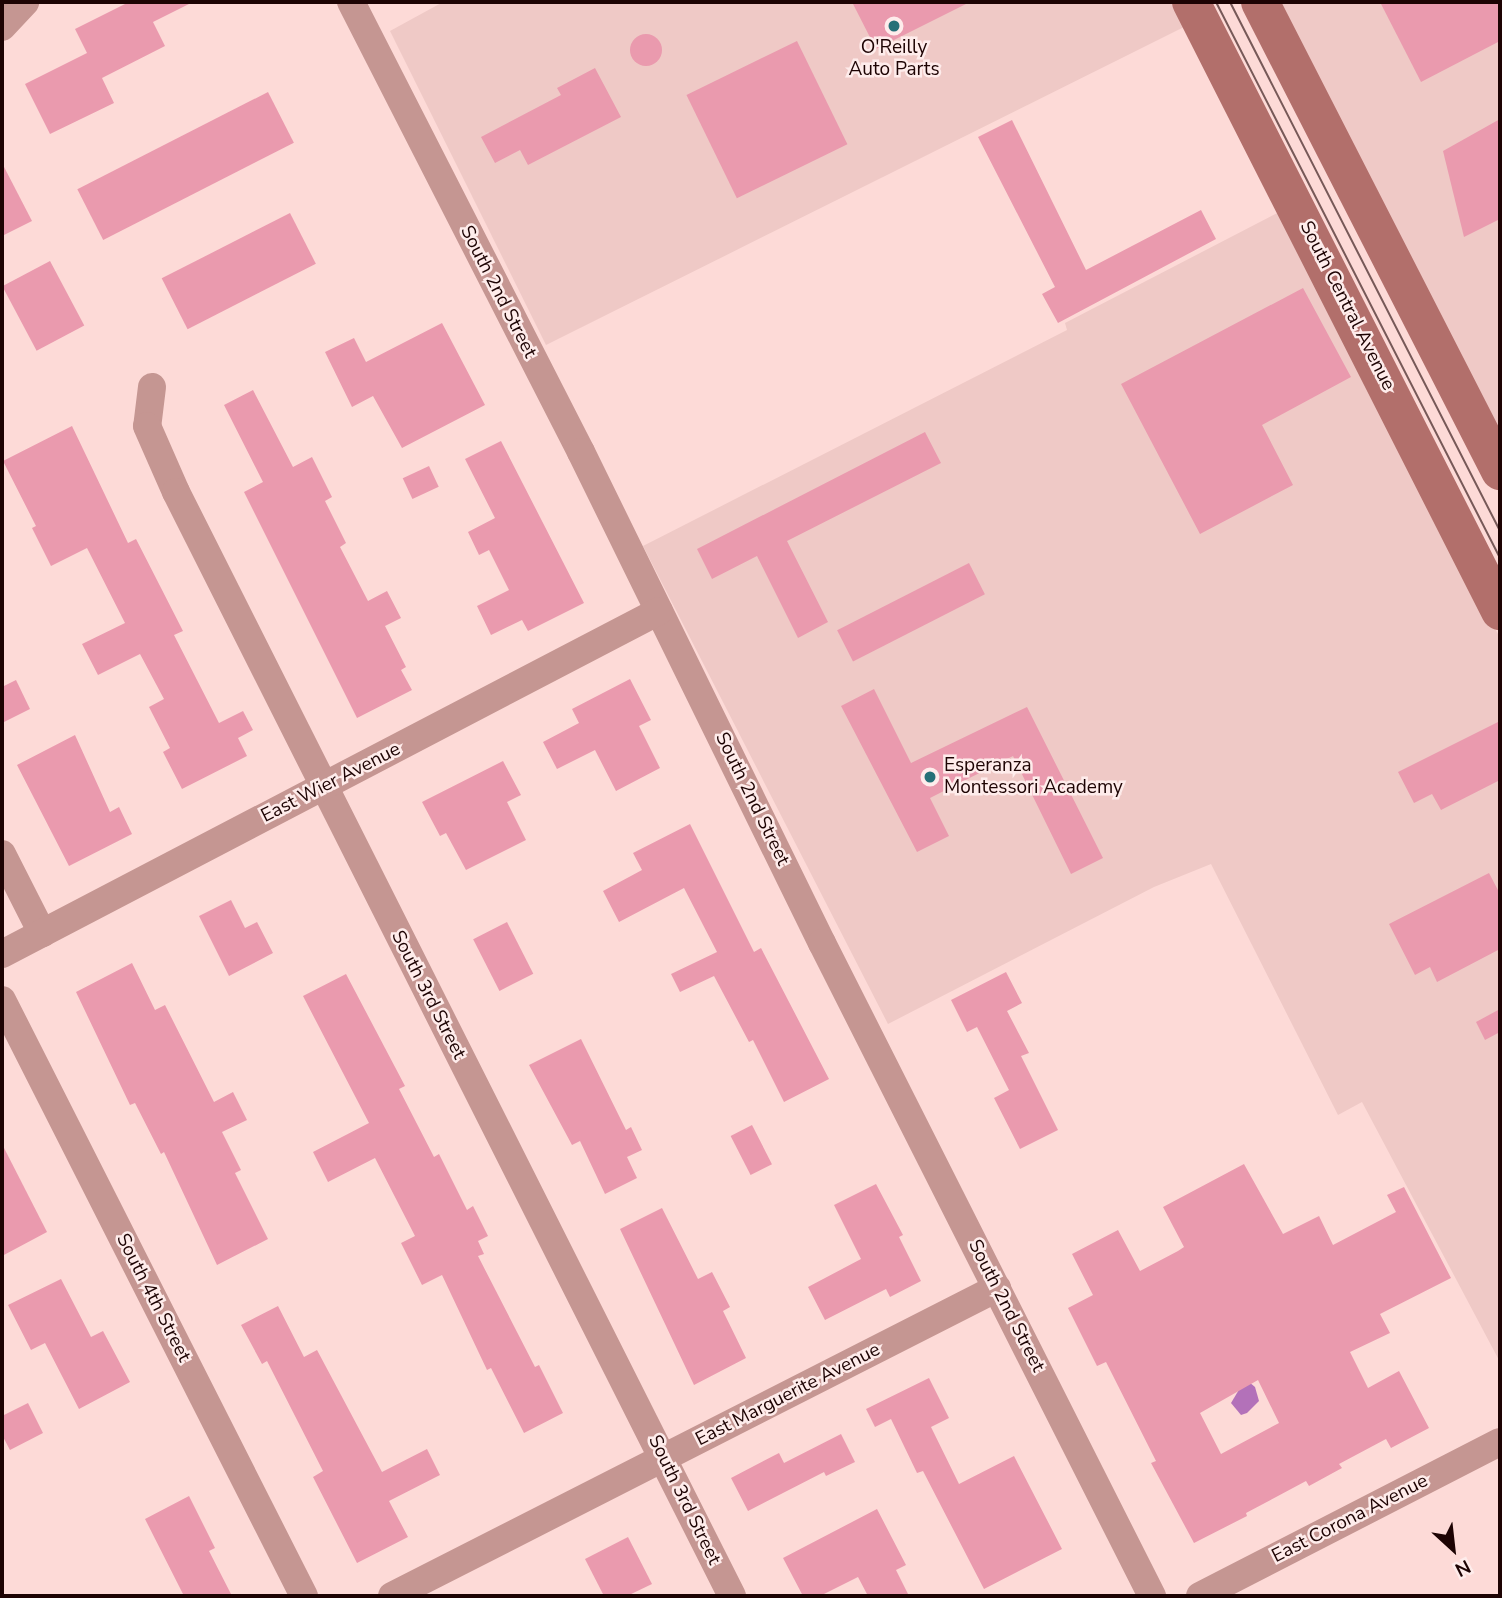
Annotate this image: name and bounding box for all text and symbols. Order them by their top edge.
marker: O'Reilly Auto Parts [886,18,902,34]
place label: O'Reilly Auto Parts [848,37,940,81]
street label: South Central Avenue [1294,218,1400,394]
street label: South 2nd Street [455,222,541,362]
street label: South 2nd Street [710,729,794,869]
street label: East Wier Avenue [258,738,404,828]
place label: Esperanza Montessori Academy [944,755,1123,799]
marker: Esperanza Montessori Academy [922,769,938,785]
street label: South 3rd Street [386,927,470,1063]
street label: South 4th Street [111,1230,195,1366]
street label: South 2nd Street [963,1236,1049,1376]
street label: East Marguerite Avenue [692,1339,884,1451]
street label: South 3rd Street [643,1432,725,1568]
street label: East Corona Avenue [1268,1470,1432,1568]
north arrow [1418,1514,1488,1584]
text: N [1450,1553,1475,1583]

